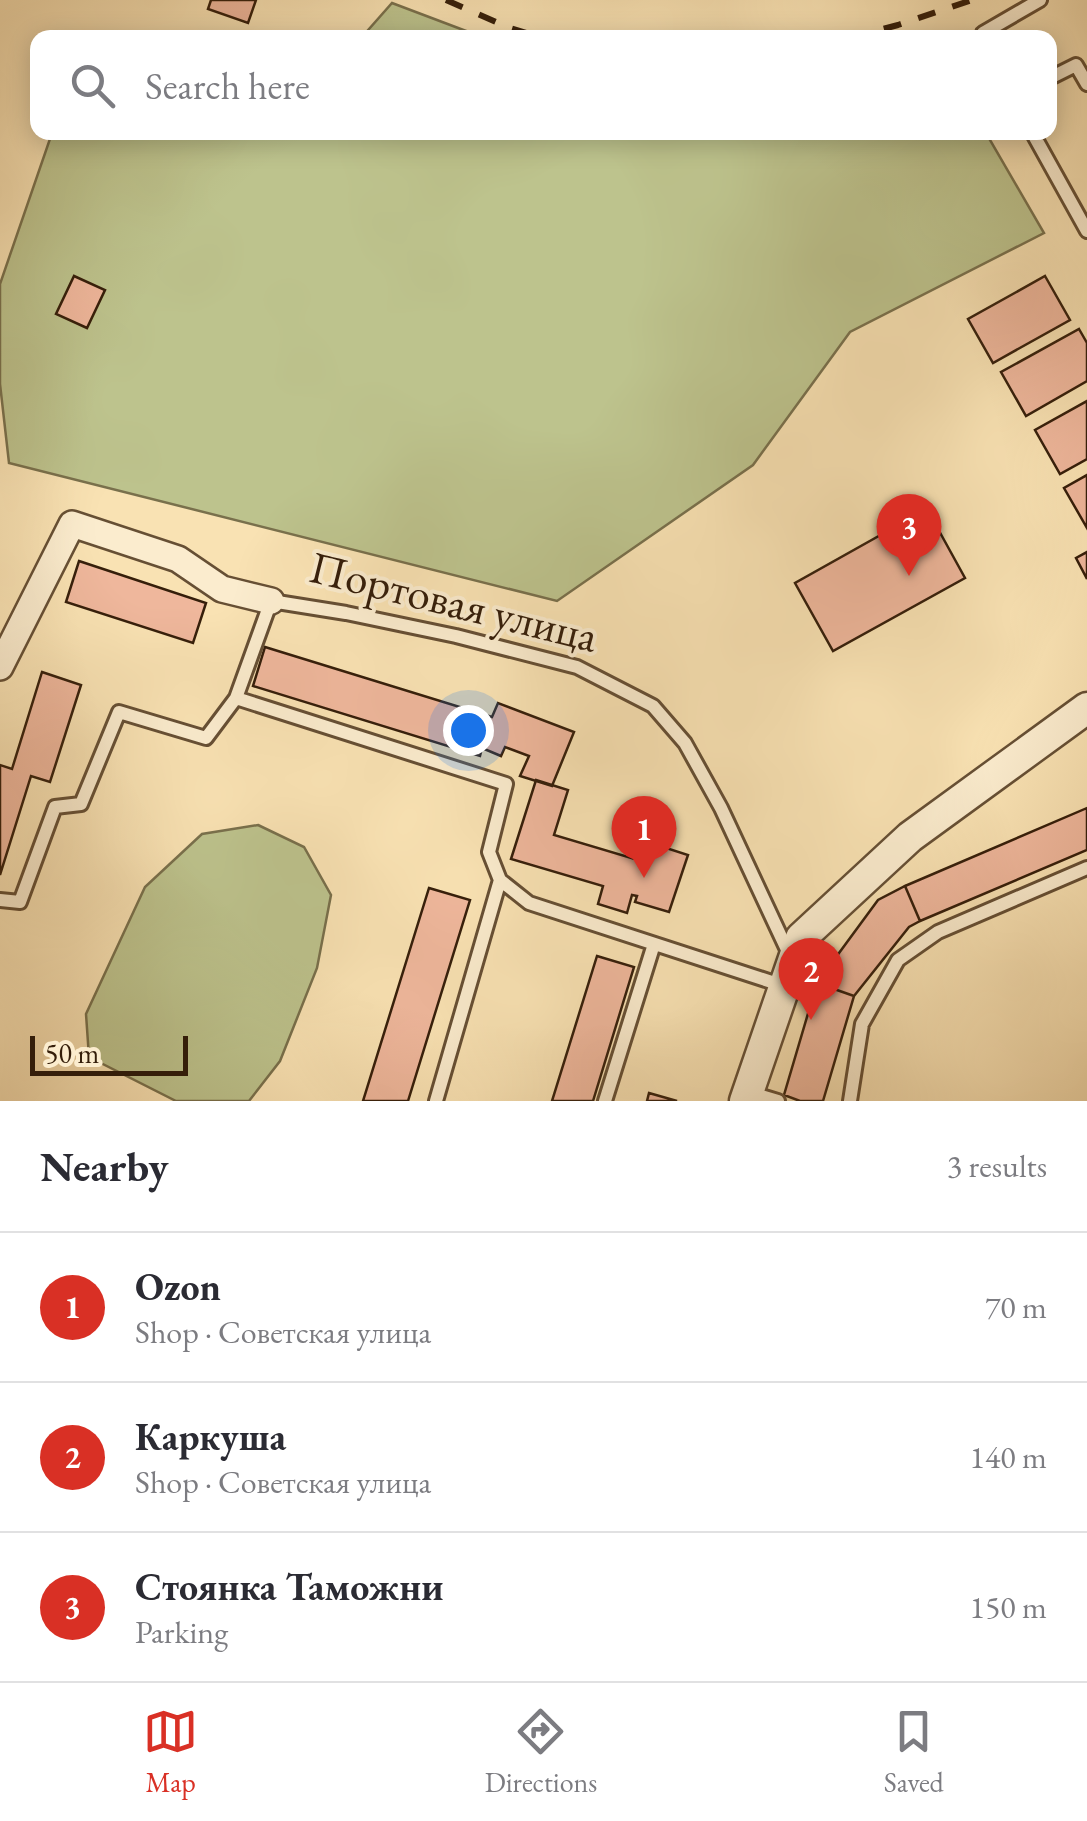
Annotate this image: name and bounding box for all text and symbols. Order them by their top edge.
search box [30,30,1057,140]
icon: search [65,58,120,113]
text: Search here [145,61,310,110]
pin: 3 [876,494,942,576]
street label: Портовая улица [304,537,604,665]
your location [443,705,494,756]
pin: 1 [612,796,676,878]
pin: 2 [778,938,844,1020]
scale bar [30,1031,188,1076]
text: 50 m [45,1035,99,1071]
text: Nearby [40,1139,169,1194]
text: 3 results [947,1145,1047,1187]
text: Ozon [135,1262,221,1311]
text: 1 [64,1286,81,1328]
text: 70 m [985,1286,1047,1328]
text: Shop · Советская улица [135,1311,431,1353]
text: Каркуша [135,1412,286,1461]
text: 2 [64,1436,81,1478]
text: 140 m [970,1436,1047,1478]
text: Shop · Советская улица [135,1461,431,1503]
text: Стоянка Таможни [135,1562,443,1611]
text: 3 [64,1586,81,1628]
text: 150 m [970,1586,1047,1628]
text: Parking [135,1611,228,1653]
tab: Map [143,1704,198,1800]
tab: Directions [485,1704,597,1800]
tab: Saved [884,1704,944,1800]

